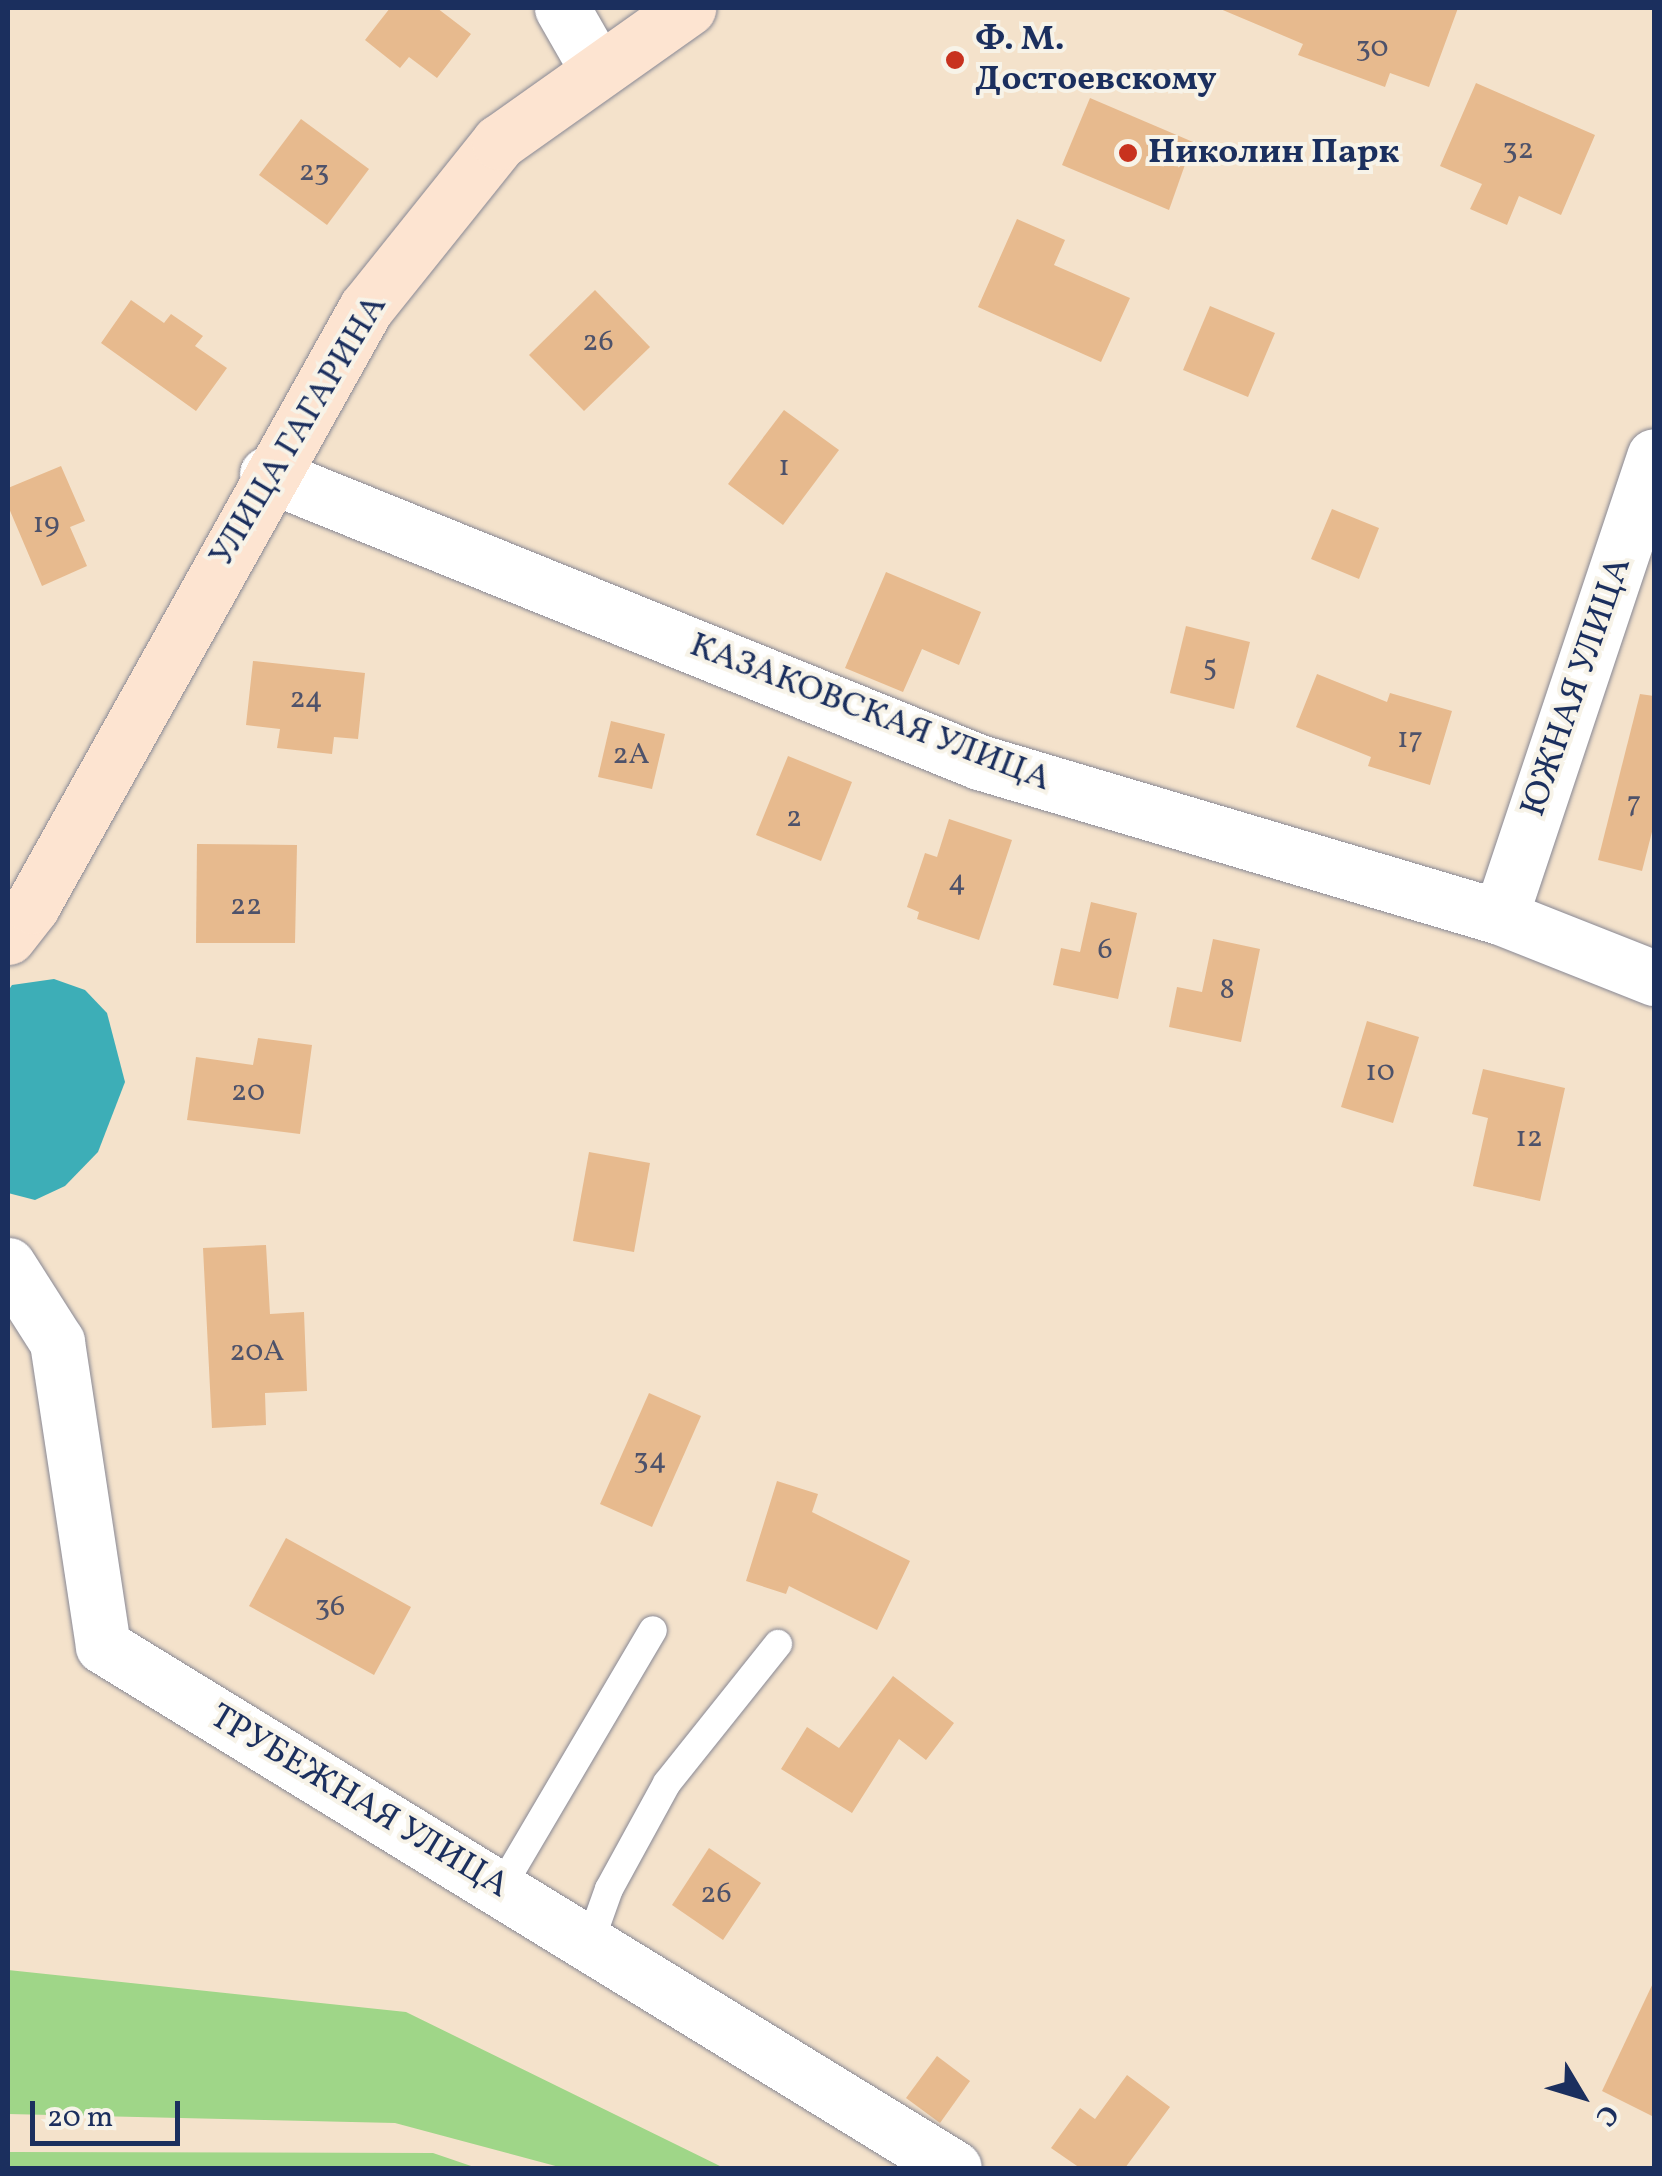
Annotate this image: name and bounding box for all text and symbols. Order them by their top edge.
place label: Ф. М. Достоевскому [975,19,1217,101]
house number: 30 [1356,30,1388,66]
marker: Ф. М. Достоевскому [944,49,966,71]
place label: Николин Парк [1148,132,1399,174]
house number: 32 [1502,132,1534,168]
marker: Николин Парк [1117,142,1139,164]
house number: 23 [299,154,329,190]
street label: УЛИЦА ГАГАРИНА [201,288,397,574]
house number: 26 [582,324,614,360]
house number: 1 [778,449,790,485]
house number: 19 [32,506,60,542]
street label: ЮЖНАЯ УЛИЦА [1513,552,1641,822]
street label: КАЗАКОВСКАЯ УЛИЦА [684,625,1056,801]
house number: 5 [1203,649,1217,685]
house number: 24 [289,681,323,717]
house number: 17 [1397,721,1423,757]
house number: 2А [612,737,650,773]
house number: 7 [1627,785,1641,821]
house number: 2 [786,800,802,836]
house number: 4 [948,864,966,900]
house number: 22 [230,888,262,924]
house number: 6 [1097,932,1113,968]
house number: 8 [1219,972,1235,1008]
house number: 10 [1365,1054,1395,1090]
house number: 20 [231,1074,265,1110]
house number: 12 [1515,1120,1543,1156]
house number: 20А [230,1334,284,1370]
house number: 34 [633,1442,667,1478]
house number: 36 [315,1589,345,1625]
street label: ТРУБЕЖНАЯ УЛИЦА [202,1696,516,1908]
house number: 26 [700,1876,732,1912]
north arrow [1532,2046,1632,2146]
scale bar [35,2081,185,2143]
text: С [1585,2096,1627,2134]
text: 20 m [47,2097,113,2139]

